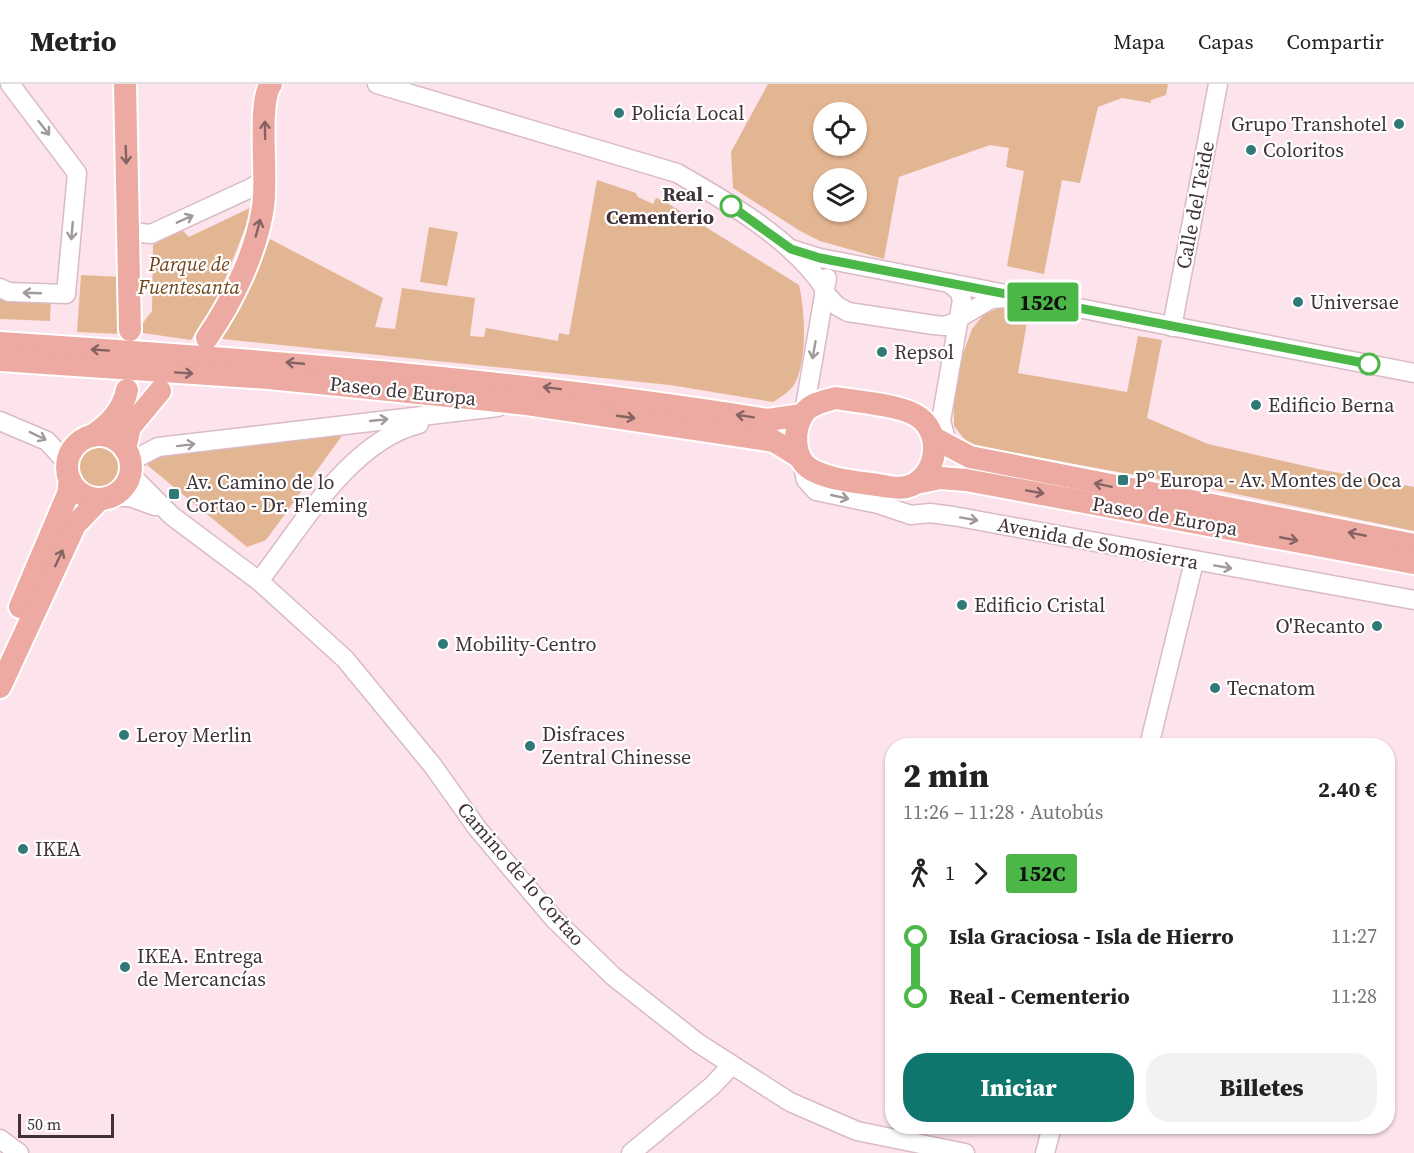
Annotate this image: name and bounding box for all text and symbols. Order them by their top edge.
text: Metrio [30,22,117,60]
text: Mapa [1113,27,1165,56]
text: Capas [1198,27,1254,56]
text: Compartir [1287,27,1384,56]
place label: Policía Local [631,99,744,127]
map controls [813,102,867,222]
button: locate [813,102,867,156]
marker: Policía Local [612,106,626,120]
place label: Grupo Transhotel [1231,110,1387,138]
marker: Grupo Transhotel [1392,117,1406,131]
one-way arrow [38,120,51,136]
one-way arrow [259,121,270,141]
place label: Coloritos [1263,136,1344,164]
street label: Calle del Teide [1169,139,1221,271]
marker: Coloritos [1244,143,1258,157]
one-way arrow [121,145,132,165]
button: layers [813,168,867,222]
place label: Real - Cementerio [606,180,714,231]
marker: Real - Cementerio [720,195,742,217]
one-way arrow [176,213,194,224]
one-way arrow [253,219,265,238]
one-way arrow [66,221,77,241]
park label: Parque de Fuentesanta [137,250,240,301]
line badge: 152C [1001,282,1085,322]
one-way arrow [23,287,43,299]
text: 152C [1019,288,1067,317]
place label: Universae [1310,288,1399,316]
marker: Universae [1291,295,1305,309]
place label: Repsol [894,338,954,366]
one-way arrow [808,340,819,359]
one-way arrow [91,344,111,355]
marker: Repsol [875,345,889,359]
unlabelled marker [1358,353,1380,375]
one-way arrow [285,357,305,368]
one-way arrow [174,367,194,378]
street label: Paseo de Europa [328,369,478,413]
one-way arrow [542,383,562,394]
place label: Edificio Berna [1268,391,1395,419]
marker: Edificio Berna [1249,398,1263,412]
one-way arrow [735,411,755,422]
one-way arrow [616,412,636,423]
one-way arrow [369,414,389,425]
one-way arrow [28,431,46,443]
one-way arrow [175,439,195,450]
place label: Pº Europa - Av. Montes de Oca [1135,466,1402,494]
place label: Av. Camino de lo Cortao - Dr. Fleming [186,468,367,519]
marker: Pº Europa - Av. Montes de Oca [1116,473,1130,487]
one-way arrow [1094,479,1113,491]
marker: Av. Camino de lo Cortao - Dr. Fleming [167,487,181,501]
one-way arrow [1025,487,1045,498]
street label: Paseo de Europa [1090,489,1241,543]
one-way arrow [830,491,849,503]
street label: Avenida de Somosierra [995,510,1202,576]
one-way arrow [959,514,979,525]
one-way arrow [1347,528,1367,539]
one-way arrow [1279,534,1298,545]
one-way arrow [54,549,66,567]
one-way arrow [1213,561,1232,572]
place label: Edificio Cristal [974,591,1105,619]
marker: Edificio Cristal [955,598,969,612]
place label: O'Recanto [1275,612,1365,640]
marker: O'Recanto [1370,619,1384,633]
place label: Mobility-Centro [455,630,596,658]
marker: Mobility-Centro [436,637,450,651]
place label: Tecnatom [1227,674,1315,702]
marker: Tecnatom [1208,681,1222,695]
place label: Disfraces Zentral Chinesse [542,720,691,771]
place label: Leroy Merlin [136,721,252,749]
marker: Leroy Merlin [117,728,131,742]
marker: Disfraces Zentral Chinesse [523,739,537,753]
text: 2 min [903,753,989,798]
text: 2.40 € [1318,774,1377,804]
street label: Camino de lo Cortao [451,796,591,952]
text: 11:26 – 11:28 · Autobús [903,798,1103,826]
place label: IKEA [35,835,82,863]
marker: IKEA [16,842,30,856]
icon: walk [903,857,936,890]
icon: forward [964,857,997,890]
text: 1 [945,859,955,887]
text: 152C [1018,859,1065,888]
text: Isla Graciosa - Isla de Hierro [949,921,1234,951]
text: 11:27 [1331,922,1377,950]
place label: IKEA. Entrega de Mercancías [137,942,266,993]
marker: IKEA. Entrega de Mercancías [118,960,132,974]
text: Real - Cementerio [949,981,1130,1011]
text: 11:28 [1331,982,1377,1010]
button: Iniciar [903,1053,1134,1122]
button: Billetes [1146,1053,1377,1122]
scale bar [18,1111,114,1138]
text: 50 m [27,1113,61,1135]

